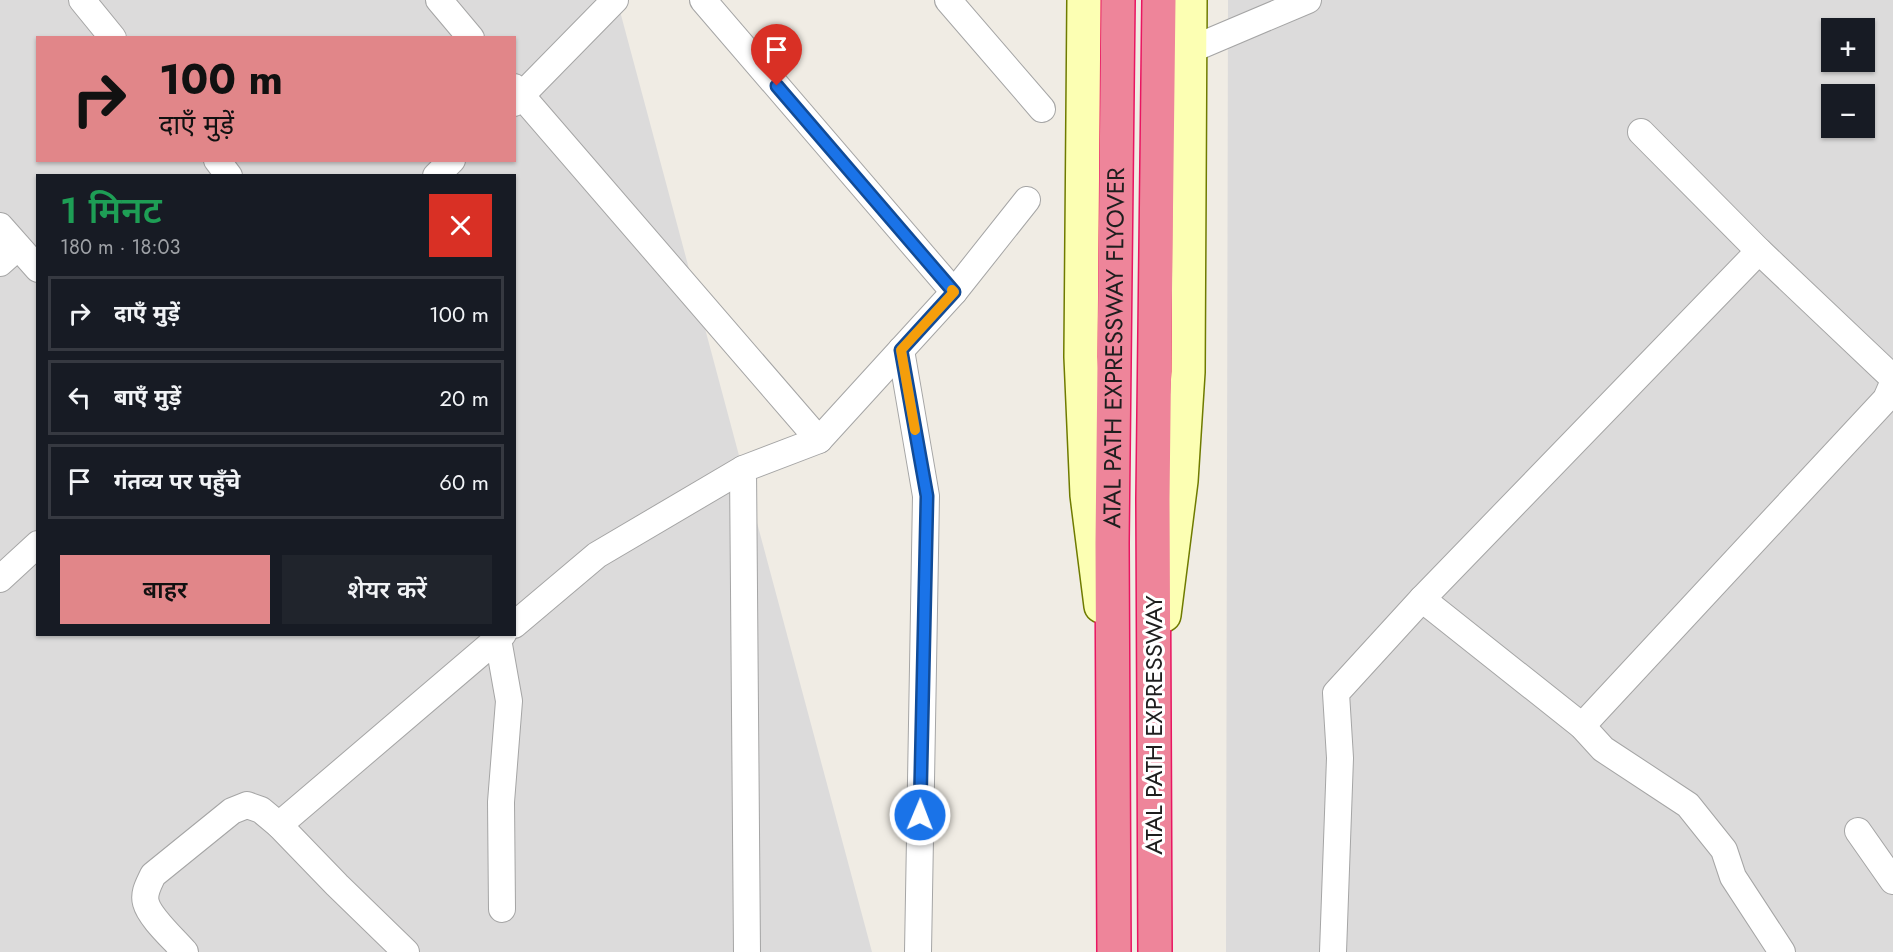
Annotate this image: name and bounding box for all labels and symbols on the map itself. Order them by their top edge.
pin [751,24,802,86]
street label: ATAL PATH EXPRESSWAY FLYOVER [1094,167,1133,529]
street label: ATAL PATH EXPRESSWAY [1136,595,1171,855]
position arrow [888,783,952,847]

